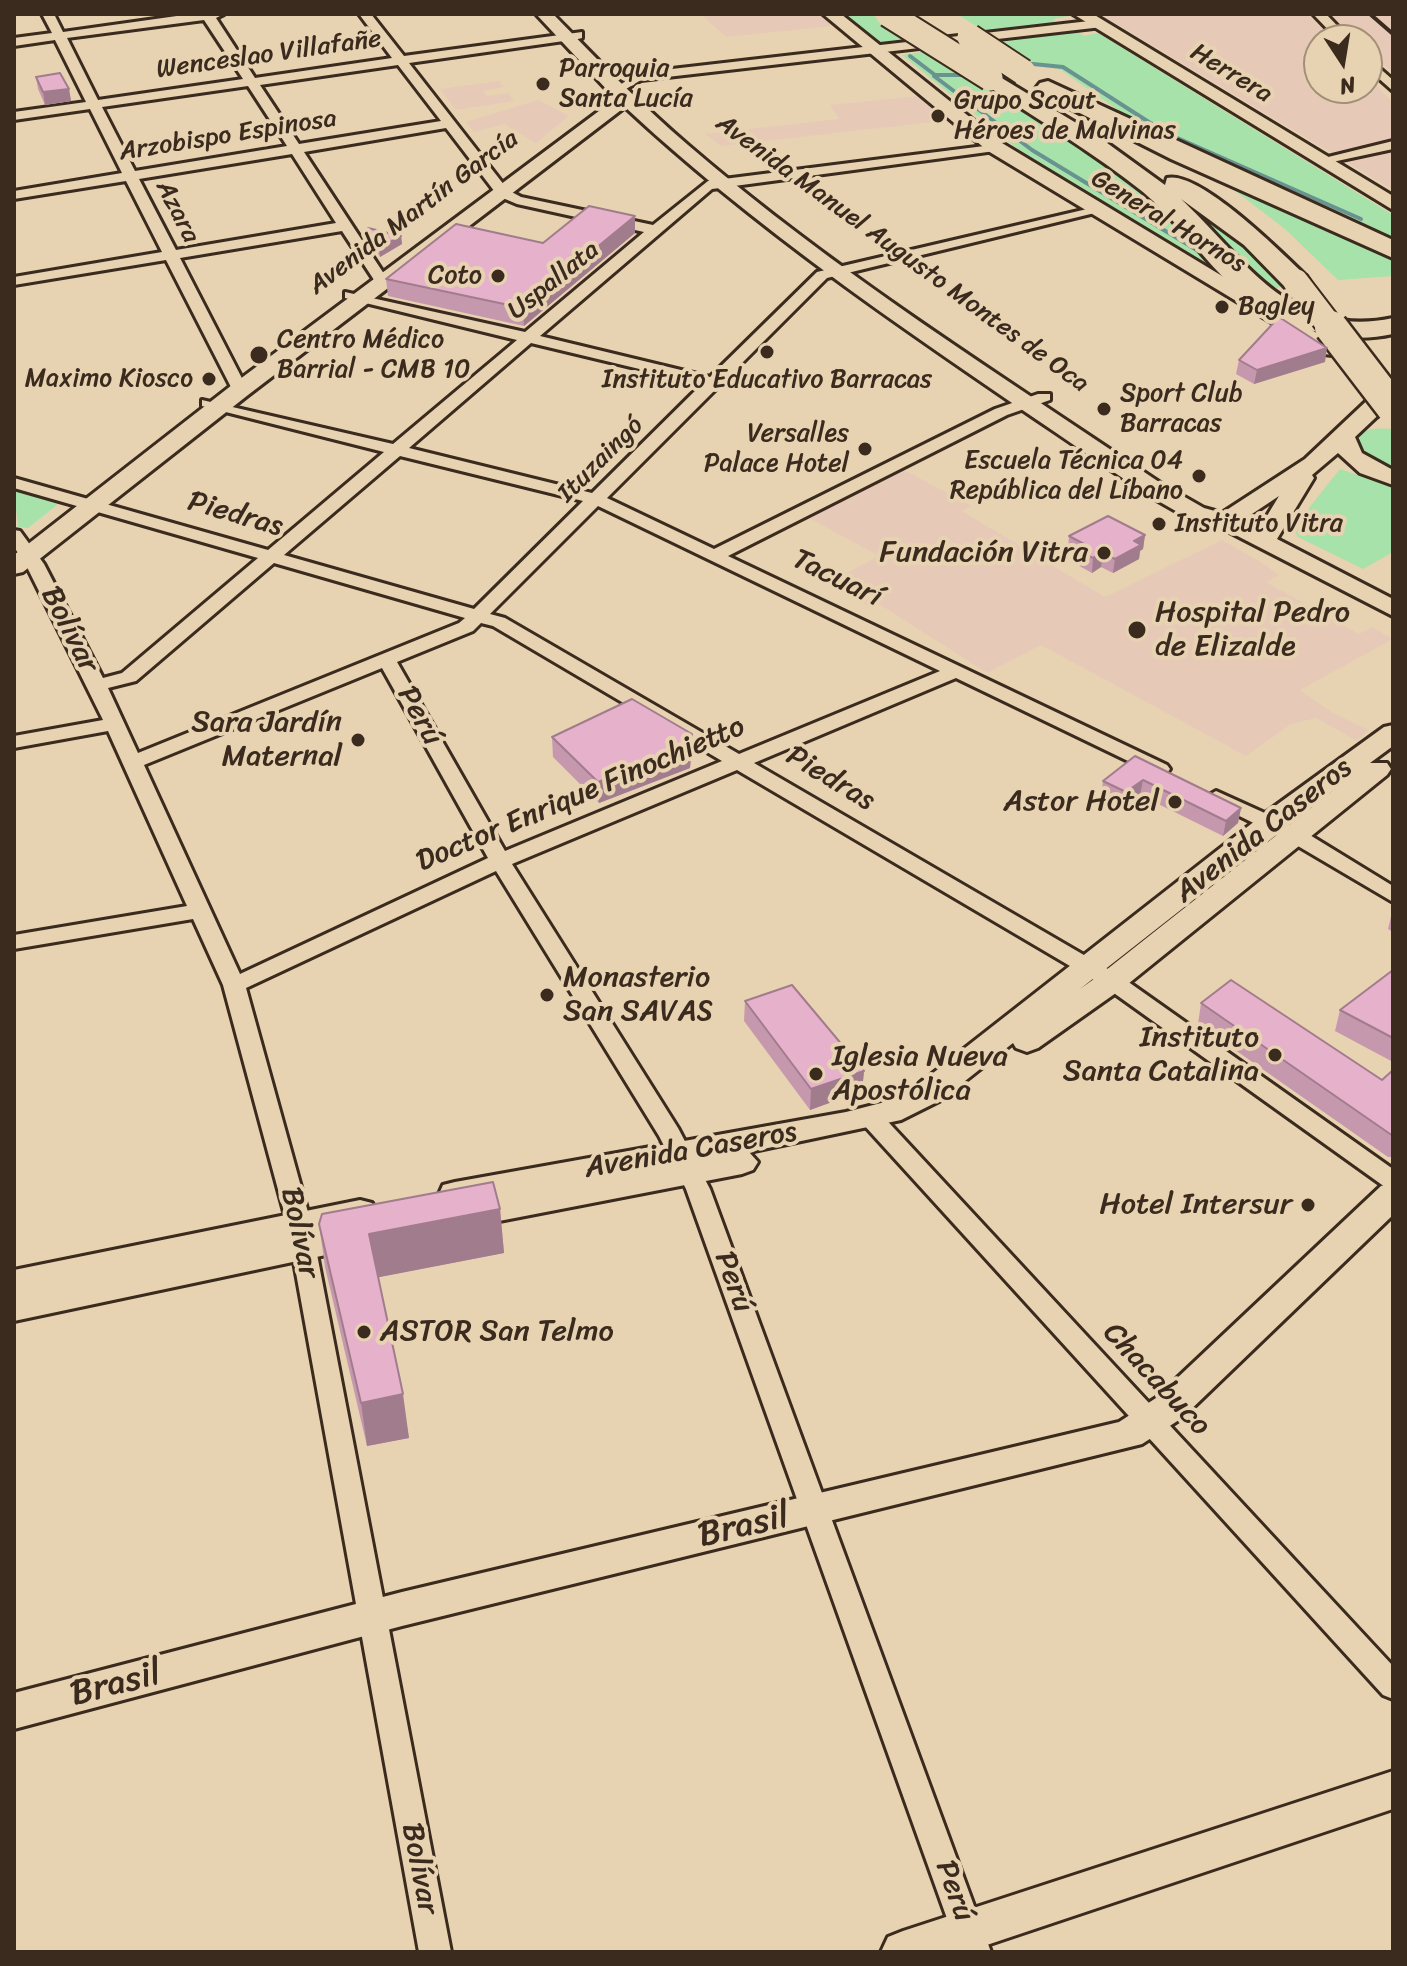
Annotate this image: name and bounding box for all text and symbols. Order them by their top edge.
street label: Wenceslao Villafañe [154,24,384,86]
north arrow [1303,24,1383,104]
street label: Herrera [1184,37,1278,111]
place label: Parroquia Santa Lucía [559,53,693,114]
text: N [1336,65,1359,107]
marker: Parroquia Santa Lucía [534,75,552,93]
place label: Grupo Scout Héroes de Malvinas [954,85,1176,146]
street label: Arzobispo Espinosa [117,103,339,169]
marker: Grupo Scout Héroes de Malvinas [929,107,947,125]
street label: Avenida Manuel Augusto Montes de Oca [709,108,1095,400]
street label: Avenida Martín García [303,124,525,302]
street label: General Hornos [1085,164,1251,280]
street label: Azara [148,175,206,249]
street label: Uspallata [502,235,606,327]
place label: Coto [428,260,482,292]
marker: Coto [489,267,507,285]
place label: Bagley [1238,291,1315,323]
marker: Bagley [1213,298,1231,316]
place label: Centro Médico Barrial - CMB 10 [277,324,470,386]
marker: Instituto Educativo Barracas [758,343,776,361]
marker: Centro Médico Barrial - CMB 10 [248,344,270,366]
place label: Maximo Kiosco [25,363,193,395]
place label: Instituto Educativo Barracas [602,364,932,396]
marker: Maximo Kiosco [200,370,218,388]
place label: Sport Club Barracas [1120,378,1243,440]
marker: Sport Club Barracas [1095,400,1113,418]
street label: Ituzaingó [552,411,650,509]
place label: Versalles Palace Hotel [704,418,849,480]
marker: Versalles Palace Hotel [856,440,874,458]
place label: Escuela Técnica 04 República del Líbano [950,445,1183,506]
marker: Escuela Técnica 04 República del Líbano [1190,467,1208,485]
street label: Piedras [183,484,287,546]
place label: Instituto Vitra [1175,508,1343,540]
marker: Instituto Vitra [1150,515,1168,533]
place label: Fundación Vitra [880,535,1088,571]
street label: Tacuarí [786,542,888,616]
marker: Fundación Vitra [1095,544,1113,562]
street label: Bolívar [32,581,106,679]
place label: Hospital Pedro de Elizalde [1155,595,1350,666]
marker: Hospital Pedro de Elizalde [1126,619,1148,641]
street label: Perú [388,680,450,752]
place label: Sara Jardín Maternal [191,705,342,776]
street label: Doctor Enrique Finochietto [411,709,751,881]
marker: Sara Jardín Maternal [349,731,367,749]
street label: Piedras [779,738,881,820]
street label: Avenida Caseros [1168,751,1360,911]
place label: Astor Hotel [1004,784,1159,820]
marker: Astor Hotel [1166,793,1184,811]
place label: Monasterio San SAVAS [563,960,713,1030]
marker: Monasterio San SAVAS [538,986,556,1004]
place label: Instituto Santa Catalina [1063,1020,1259,1090]
place label: Iglesia Nueva Apostólica [832,1039,1008,1110]
marker: Instituto Santa Catalina [1266,1046,1284,1064]
marker: Iglesia Nueva Apostólica [807,1065,825,1083]
street label: Avenida Caseros [582,1115,800,1187]
street label: Bolívar [272,1184,326,1282]
place label: Hotel Intersur [1100,1187,1292,1223]
marker: Hotel Intersur [1299,1196,1317,1214]
street label: Perú [705,1247,761,1317]
place label: ASTOR San Telmo [380,1314,614,1350]
street label: Chacabuco [1094,1316,1218,1444]
marker: ASTOR San Telmo [355,1323,373,1341]
street label: Brasil [694,1496,794,1558]
street label: Brasil [66,1653,166,1717]
street label: Bolívar [393,1820,445,1918]
street label: Perú [926,1856,982,1926]

